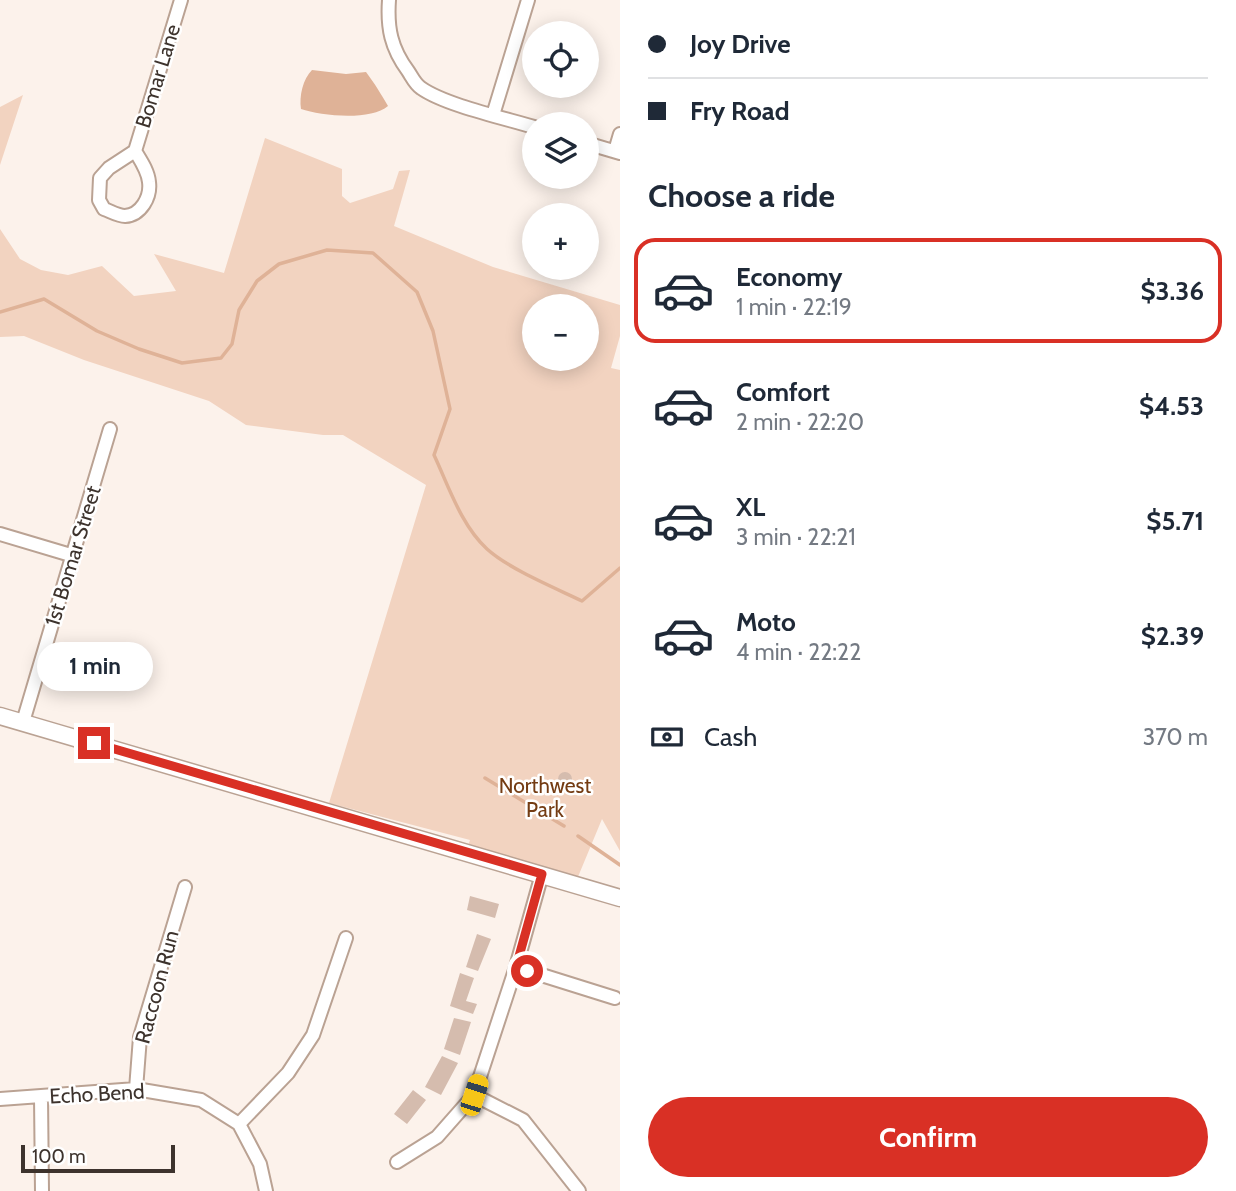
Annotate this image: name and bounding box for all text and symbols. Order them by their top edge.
street label: Bomar Lane [130,21,185,131]
map controls [522,21,599,371]
button: locate [522,21,599,98]
text: Joy Drive [690,28,791,60]
text: Fry Road [690,95,790,127]
button: layers [522,112,599,189]
text: Choose a ride [648,176,835,215]
button: + [522,203,599,280]
icon: car [652,259,715,322]
text: Economy [736,261,842,293]
text: $3.36 [1141,275,1204,307]
text: 1 min · 22:19 [736,293,852,321]
button: − [522,294,599,371]
icon: car [652,374,715,437]
text: Comfort [736,376,830,408]
text: $4.53 [1139,390,1204,422]
text: 2 min · 22:20 [736,408,864,436]
street label: 1st Bomar Street [39,483,106,629]
icon: car [652,489,715,552]
text: XL [736,491,765,523]
text: $5.71 [1146,505,1204,537]
text: 3 min · 22:21 [736,523,856,551]
icon: car [652,604,715,667]
text: Moto [736,606,796,638]
text: $2.39 [1141,620,1204,652]
text: 4 min · 22:22 [736,638,861,666]
callout: 1 min [36,642,152,690]
text: 1 min [69,652,121,680]
icon: cash [648,718,686,756]
text: Cash [704,721,757,753]
text: 370 m [1143,723,1208,751]
route end [78,727,110,759]
park label: Northwest Park [499,773,591,822]
street label: Raccoon Run [129,928,184,1046]
route start [511,955,543,987]
car [458,1072,491,1118]
street label: Echo Bend [49,1079,145,1108]
button: Confirm [648,1097,1208,1177]
scale bar [21,1142,175,1174]
text: 100 m [32,1145,86,1168]

